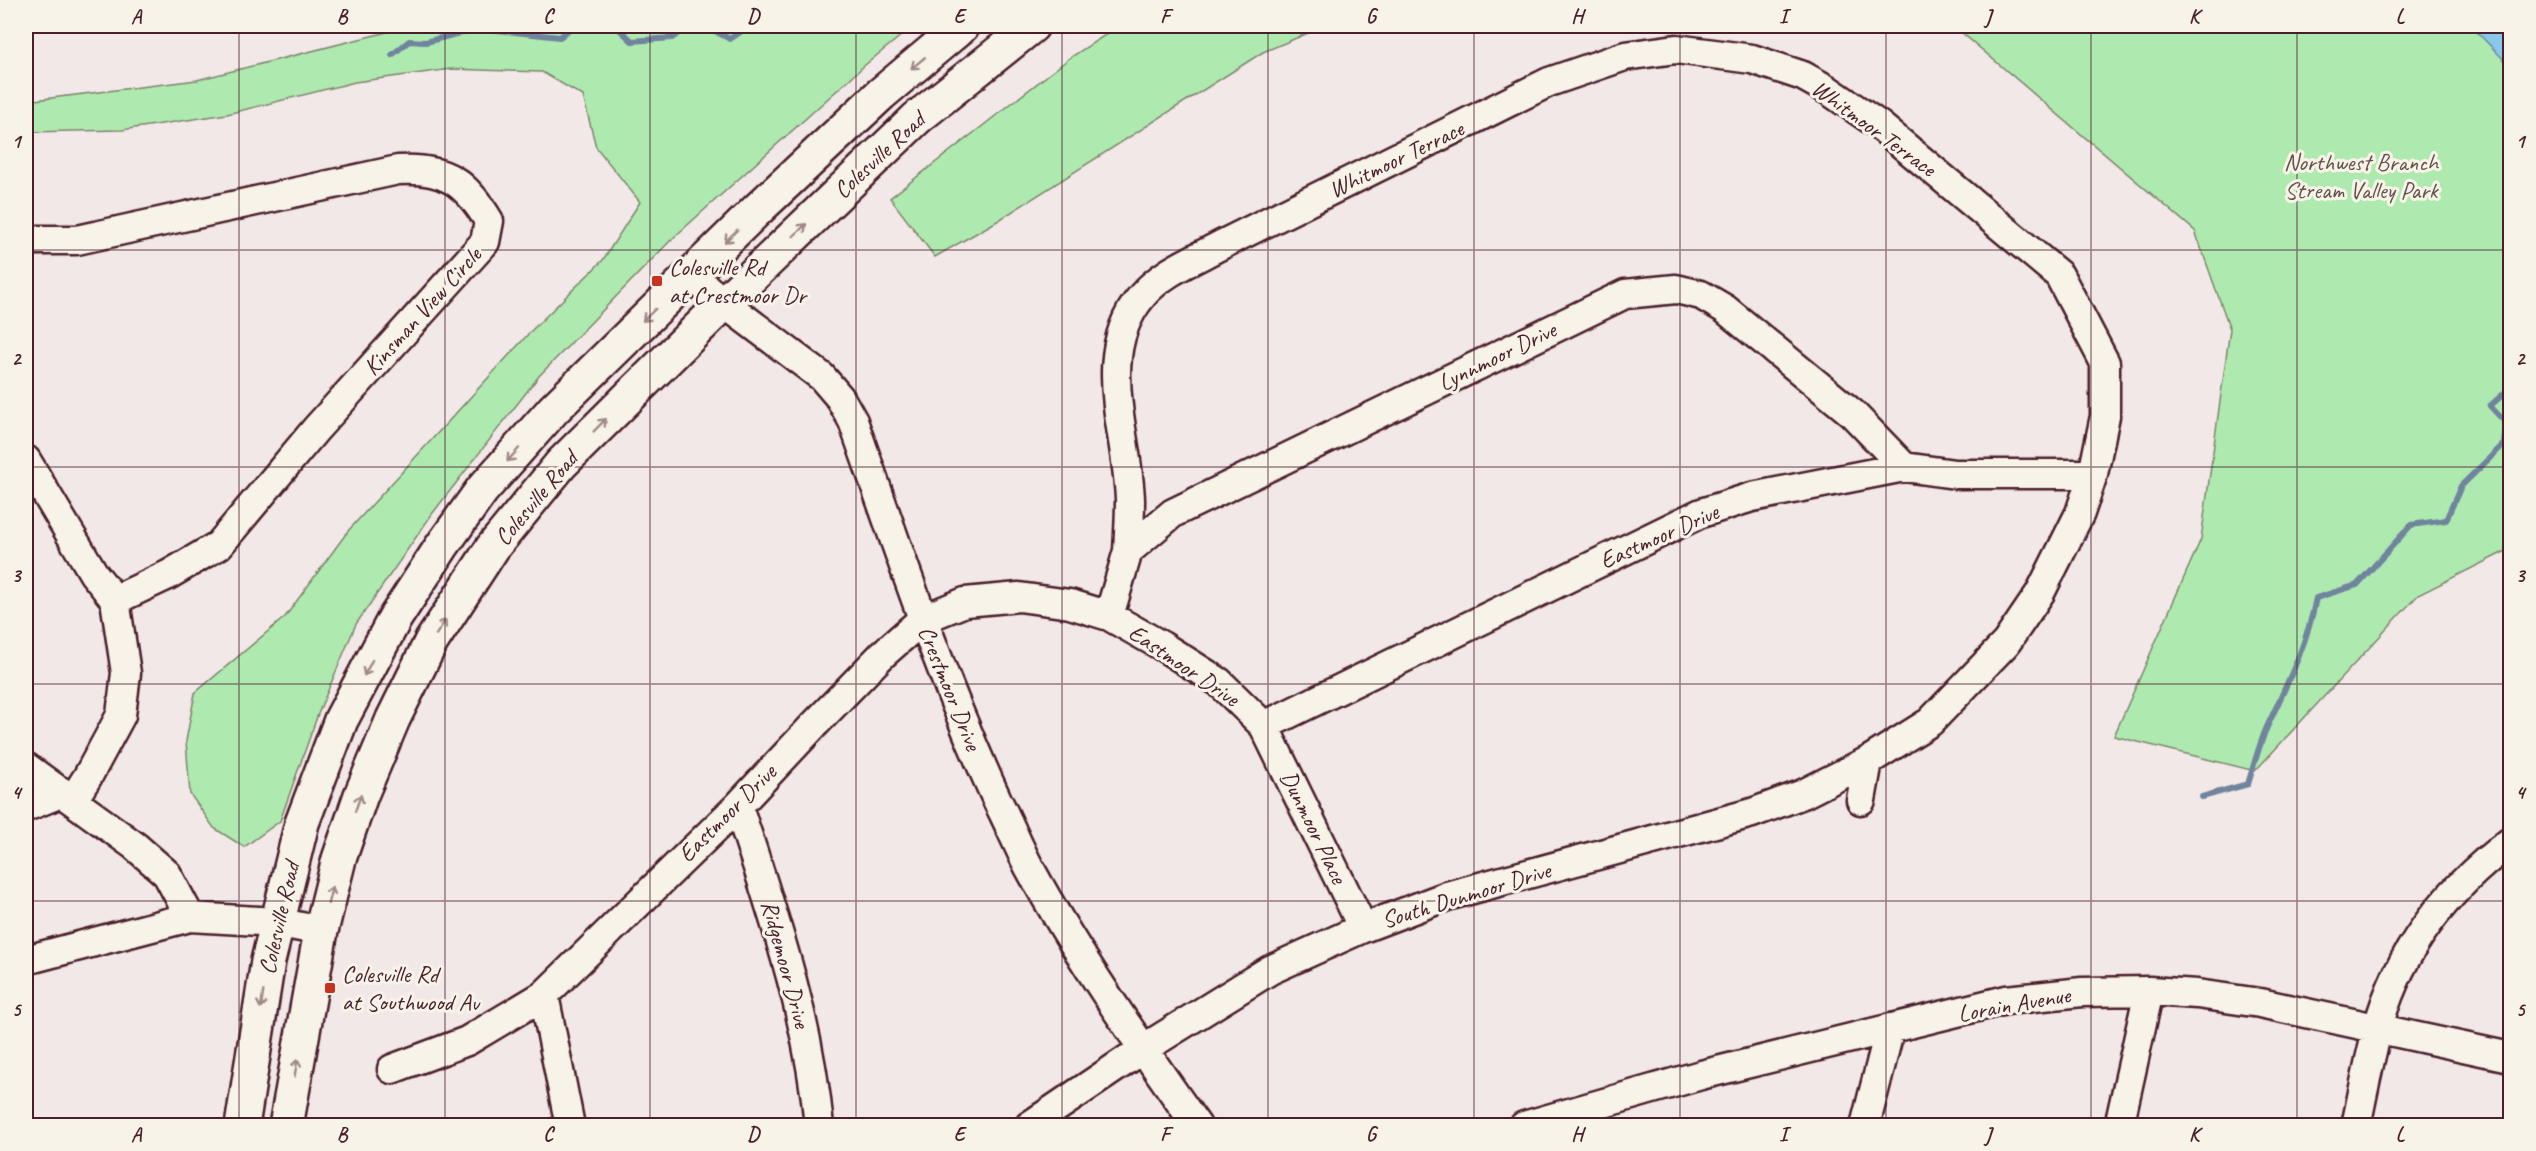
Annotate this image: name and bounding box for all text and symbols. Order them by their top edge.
text: A [131,4,143,29]
text: B [337,4,349,29]
text: C [543,4,555,29]
text: D [747,4,761,29]
text: E [954,4,968,29]
text: F [1160,4,1174,29]
text: G [1366,4,1379,29]
text: H [1571,4,1586,29]
text: I [1779,4,1792,29]
text: J [1983,4,1995,29]
text: K [2189,4,2203,29]
text: L [2396,4,2406,29]
one-way arrow [910,57,926,70]
street label: Whitmoor Terrace [1806,73,1944,184]
street label: Colesville Road [827,103,934,205]
street label: Whitmoor Terrace [1324,112,1470,205]
text: 1 [12,129,23,154]
text: 1 [2516,129,2527,154]
park label: Northwest Branch Stream Valley Park [2284,147,2440,205]
one-way arrow [792,223,807,237]
one-way arrow [723,228,738,243]
street label: Kinsman View Circle [356,239,489,381]
place label: Colesville Rd at Crestmoor Dr [669,252,808,310]
marker: Colesville Rd at Crestmoor Dr [650,274,664,288]
one-way arrow [642,308,657,323]
street label: Lynnmoor Drive [1433,314,1563,397]
text: 2 [12,346,23,371]
text: 2 [2516,346,2527,371]
one-way arrow [593,418,608,433]
street label: Colesville Road [488,442,587,551]
one-way arrow [506,447,520,462]
street label: Eastmoor Drive [1595,496,1725,576]
text: 3 [12,563,23,588]
text: 3 [2516,563,2527,588]
street label: Eastmoor Drive [1123,617,1247,714]
one-way arrow [436,619,448,636]
street label: Crestmoor Drive [911,621,989,757]
one-way arrow [362,658,373,676]
street label: Eastmoor Drive [672,756,784,868]
street label: Dunmoor Place [1274,766,1355,890]
text: 4 [12,780,24,805]
text: 4 [2516,780,2528,805]
one-way arrow [354,794,365,813]
street label: South Dunmoor Drive [1378,854,1556,935]
street label: Colesville Road [252,855,307,977]
one-way arrow [325,886,337,905]
street label: Ridgemoor Drive [755,897,818,1033]
place label: Colesville Rd at Southwood Av [342,959,481,1017]
street label: Lorain Avenue [1956,979,2075,1029]
marker: Colesville Rd at Southwood Av [323,981,337,995]
one-way arrow [256,990,267,1009]
text: 5 [12,997,23,1022]
text: 5 [2516,997,2527,1022]
one-way arrow [291,1059,302,1078]
text: A [131,1122,143,1147]
text: B [337,1122,349,1147]
text: C [543,1122,555,1147]
text: D [747,1122,761,1147]
text: E [954,1122,968,1147]
text: F [1160,1122,1174,1147]
text: G [1366,1122,1379,1147]
text: H [1571,1122,1586,1147]
text: I [1779,1122,1792,1147]
text: J [1983,1122,1995,1147]
text: K [2189,1122,2203,1147]
text: L [2396,1122,2406,1147]

